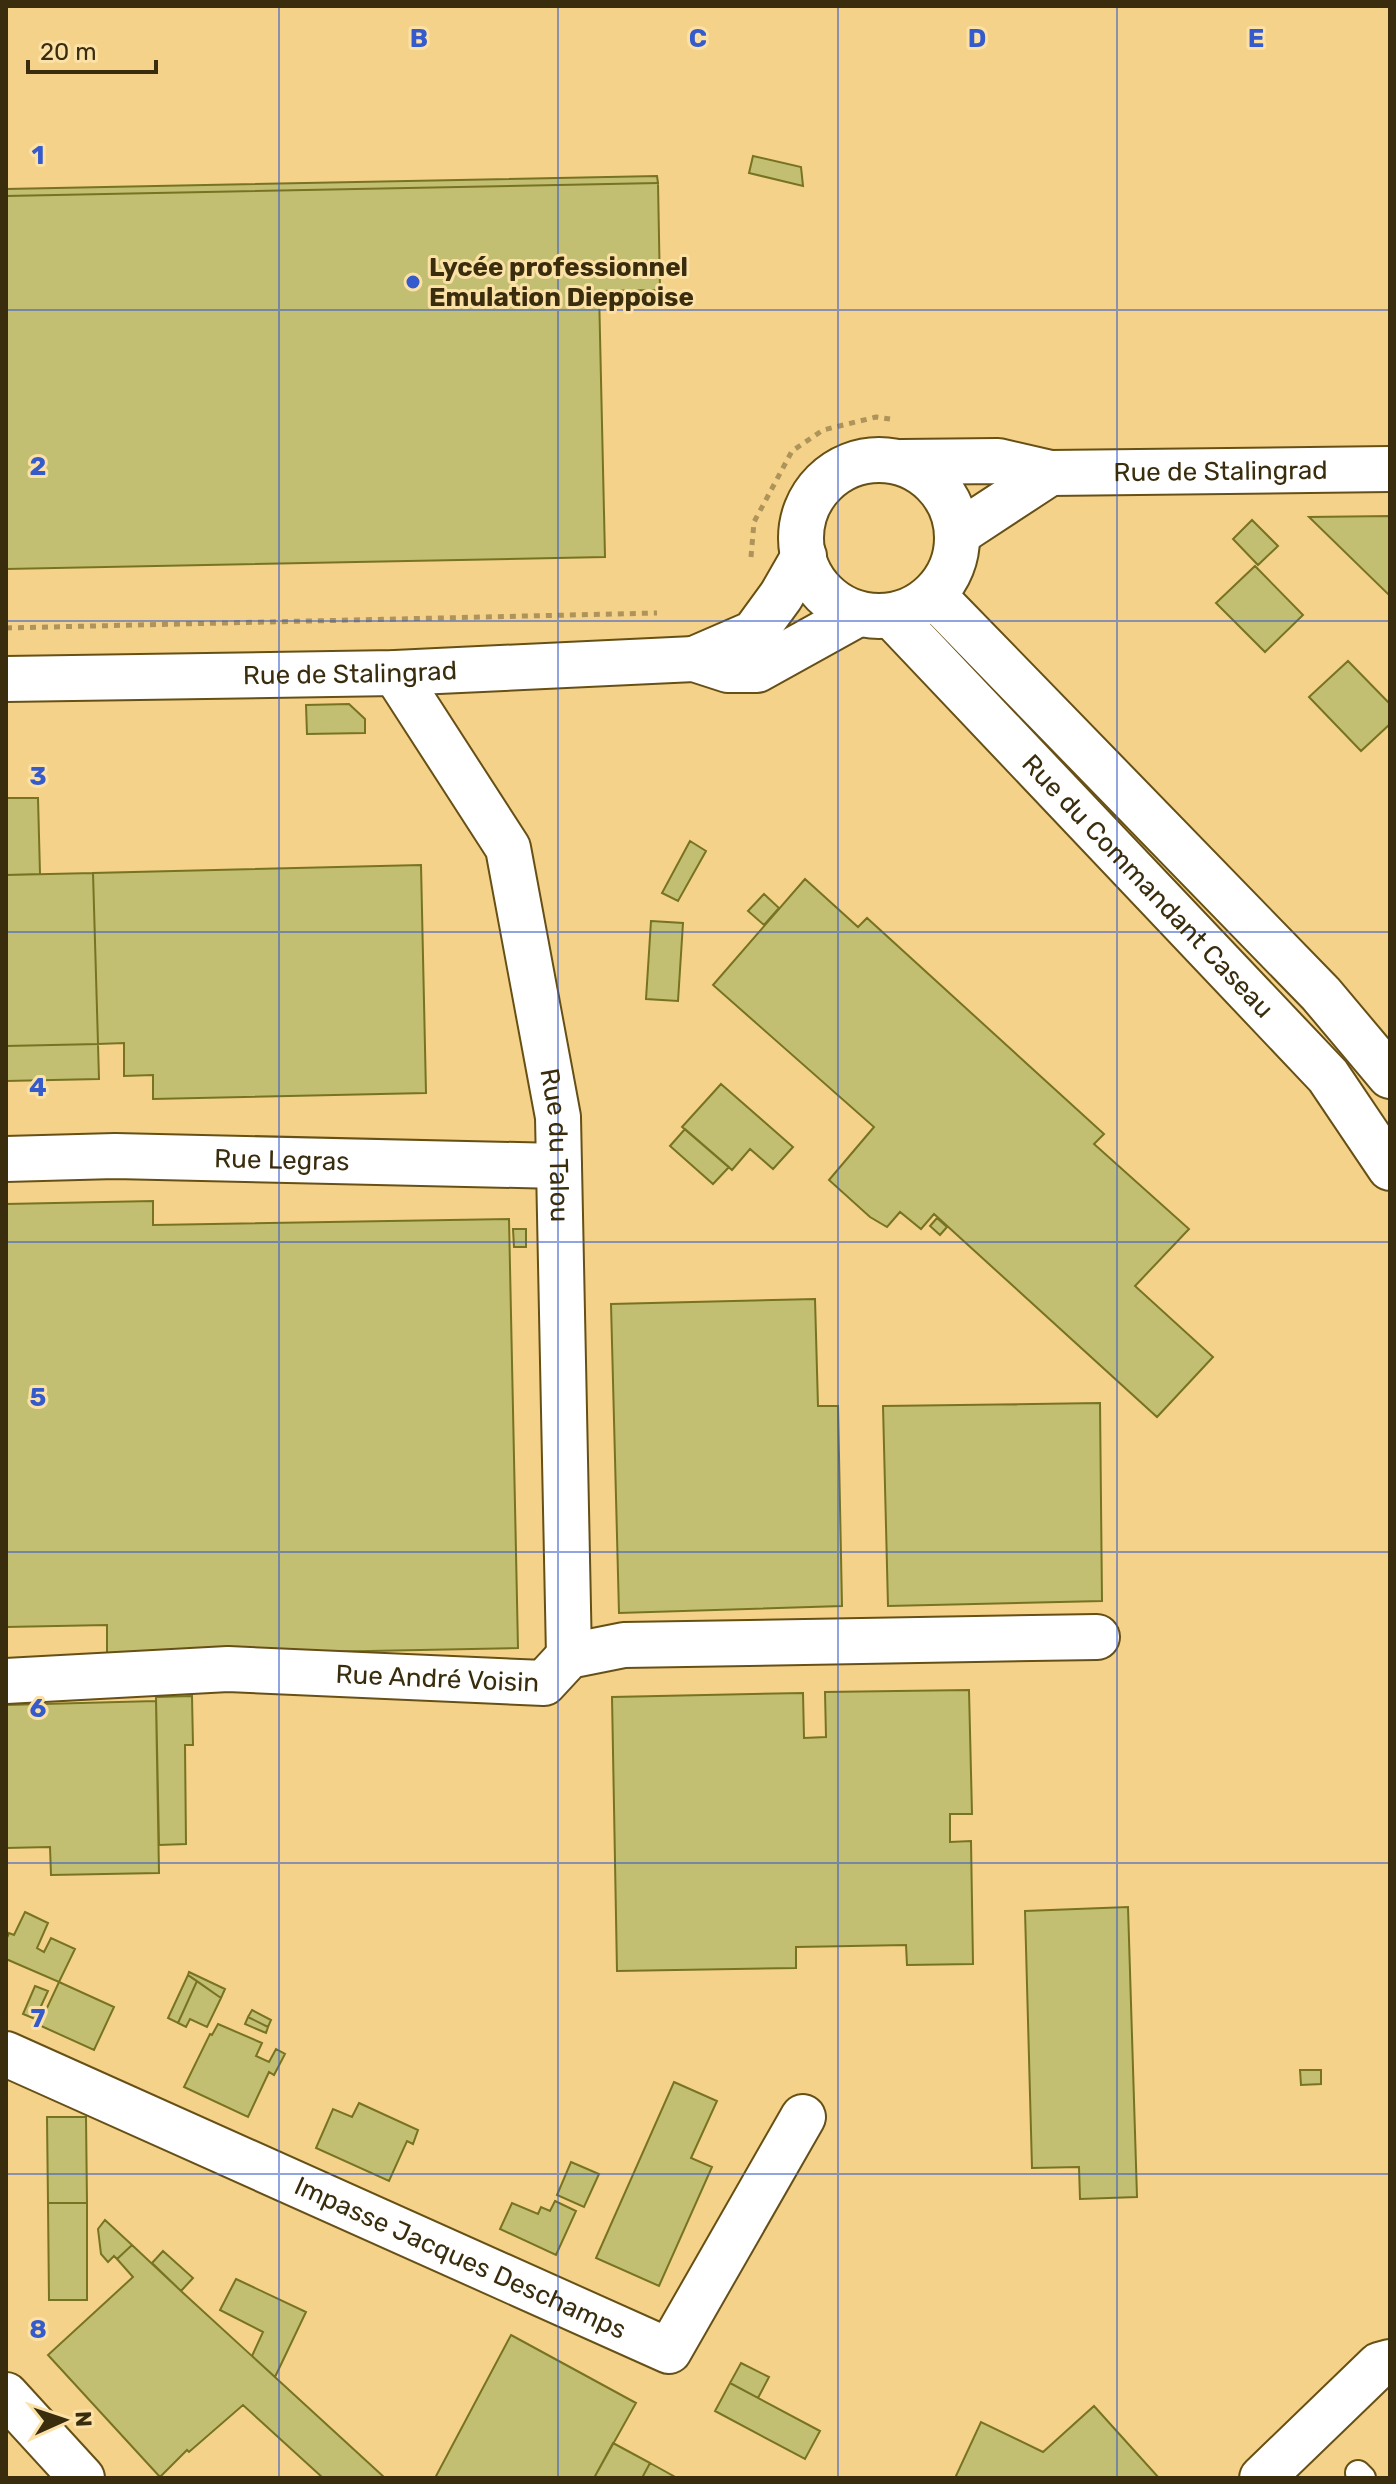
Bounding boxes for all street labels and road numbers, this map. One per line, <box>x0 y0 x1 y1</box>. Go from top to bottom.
street label: Rue de Stalingrad <box>1113 454 1328 488</box>
street label: Rue de Stalingrad <box>243 655 458 691</box>
street label: Rue du Commandant Caseau <box>1016 748 1280 1024</box>
street label: Rue du Talou <box>534 1066 576 1223</box>
street label: Rue Legras <box>214 1143 350 1177</box>
street label: Rue André Voisin <box>335 1658 540 1698</box>
street label: Impasse Jacques Deschamps <box>290 2170 631 2345</box>

